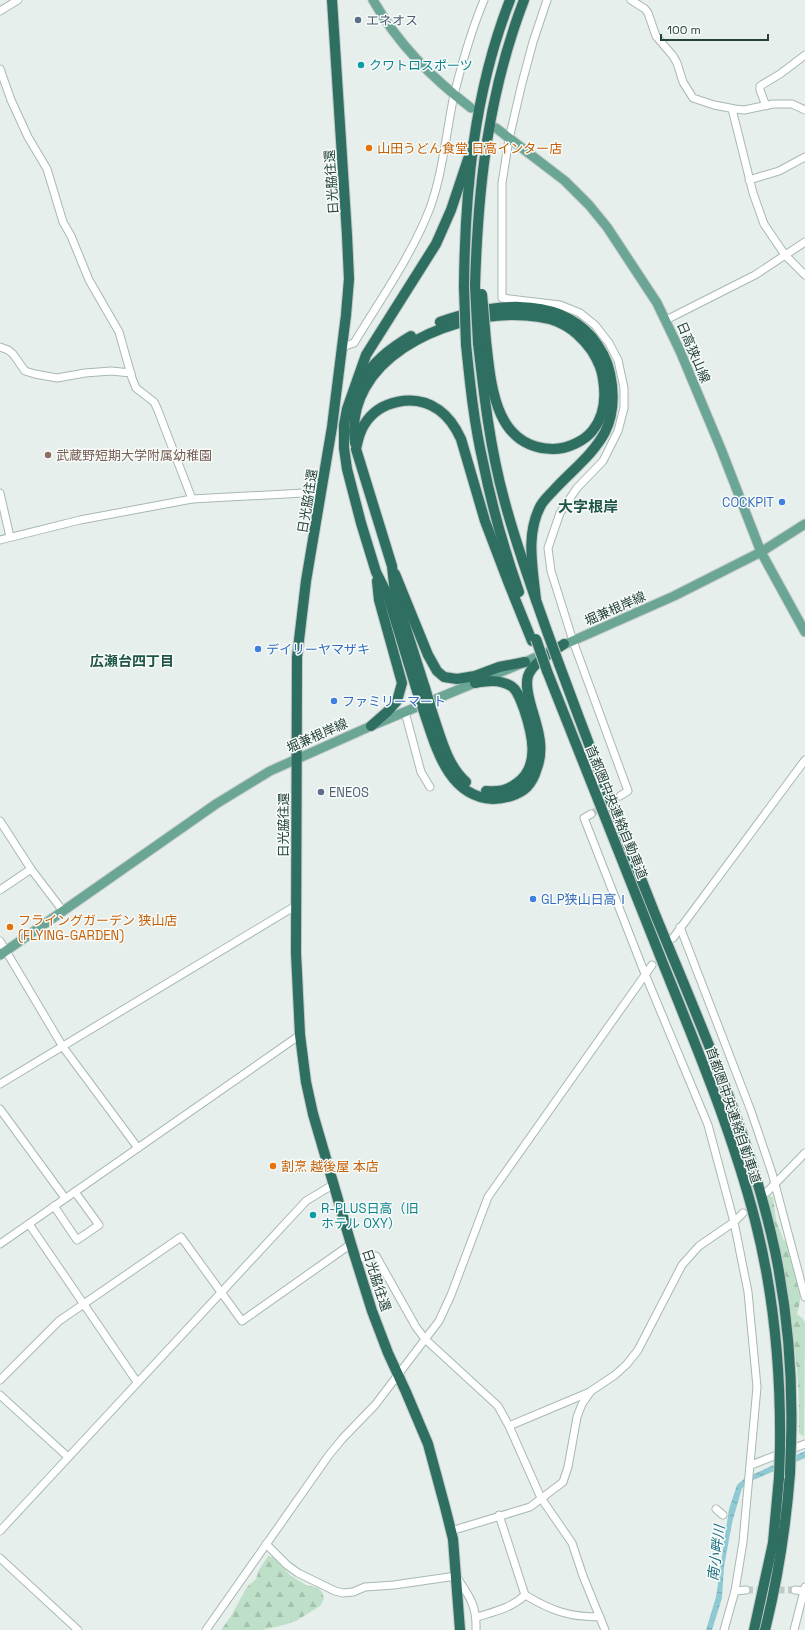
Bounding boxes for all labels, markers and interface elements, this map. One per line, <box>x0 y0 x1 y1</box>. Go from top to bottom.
place label: エネオス <box>366 12 418 29</box>
marker: エネオス <box>353 15 363 25</box>
scale bar <box>661 16 768 42</box>
text: 100 m <box>667 22 701 38</box>
place label: クワトロスポーツ <box>369 57 473 74</box>
marker: クワトロスポーツ <box>356 60 366 70</box>
place label: 山田うどん食堂 日高インター店 <box>377 140 562 157</box>
marker: 山田うどん食堂 日高インター店 <box>364 143 374 153</box>
street label: 日光脇往還 <box>321 149 342 215</box>
street label: 日高狭山線 <box>673 319 714 385</box>
place label: 武蔵野短期大学附属幼稚園 <box>56 447 212 464</box>
marker: 武蔵野短期大学附属幼稚園 <box>43 450 53 460</box>
street label: 日光脇往還 <box>294 468 321 535</box>
place label: COCKPIT <box>722 494 774 511</box>
district label: 大字根岸 <box>558 497 618 516</box>
marker: COCKPIT <box>777 497 787 507</box>
street label: 堀兼根岸線 <box>582 587 648 629</box>
place label: デイリーヤマザキ <box>266 641 370 658</box>
marker: デイリーヤマザキ <box>253 644 263 654</box>
district label: 広瀬台四丁目 <box>90 652 174 670</box>
place label: ファミリーマート <box>342 693 446 710</box>
marker: ファミリーマート <box>329 696 339 706</box>
street label: 堀兼根岸線 <box>284 714 350 756</box>
street label: 首都圏中央連絡自動車道 <box>582 743 651 882</box>
place label: ENEOS <box>329 784 369 801</box>
marker: ENEOS <box>316 787 326 797</box>
street label: 日光脇往還 <box>275 792 292 858</box>
place label: GLP狭山日高Ⅰ <box>541 891 630 908</box>
marker: GLP狭山日高Ⅰ <box>528 894 538 904</box>
place label: フライングガーデン 狭山店 (FLYING-GARDEN) <box>18 912 177 944</box>
marker: フライングガーデン 狭山店 (FLYING-GARDEN) <box>5 922 15 932</box>
street label: 首都圏中央連絡自動車道 <box>702 1045 765 1186</box>
place label: 割烹 越後屋 本店 <box>281 1158 379 1175</box>
marker: 割烹 越後屋 本店 <box>268 1161 278 1171</box>
place label: R-PLUS日高（旧 ホテル OXY） <box>321 1200 418 1232</box>
marker: R-PLUS日高（旧 ホテル OXY） <box>308 1210 318 1220</box>
street label: 日光脇往還 <box>358 1247 395 1314</box>
water label: 南小畔川 <box>704 1522 729 1582</box>

